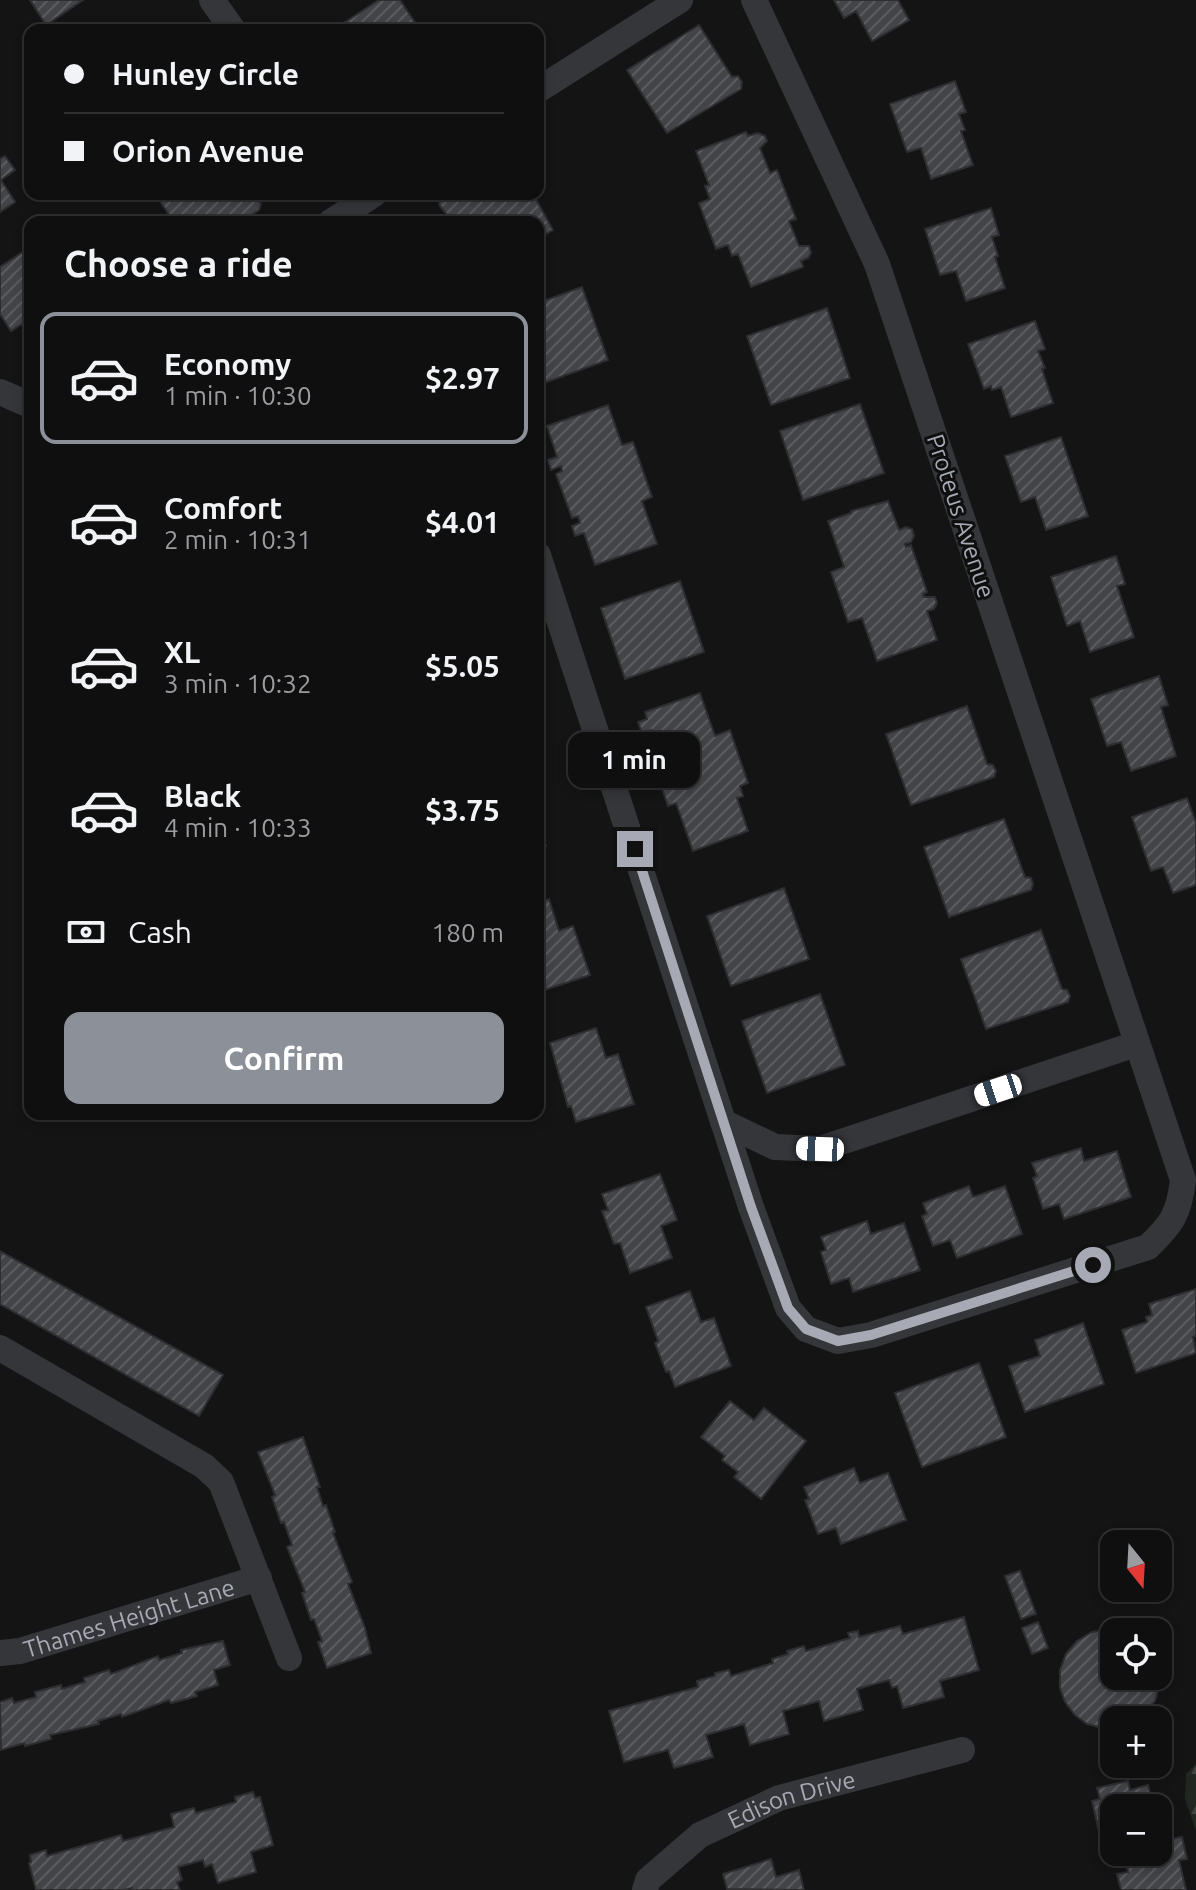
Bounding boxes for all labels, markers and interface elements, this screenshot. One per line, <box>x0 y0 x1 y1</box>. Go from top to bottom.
text: Hunley Circle <box>112 57 299 91</box>
text: Orion Avenue <box>112 134 305 168</box>
text: Choose a ride <box>64 243 293 284</box>
icon: car <box>68 342 140 414</box>
text: Economy <box>164 347 291 381</box>
text: $2.97 <box>425 361 500 395</box>
text: 1 min · 10:30 <box>164 381 312 410</box>
street label: Proteus Avenue <box>922 431 1000 601</box>
icon: car <box>68 486 140 558</box>
text: Comfort <box>164 491 282 525</box>
text: $4.01 <box>425 505 500 539</box>
text: 2 min · 10:31 <box>164 525 312 554</box>
icon: car <box>68 630 140 702</box>
text: XL <box>164 635 200 669</box>
text: $5.05 <box>425 649 500 683</box>
text: 3 min · 10:32 <box>164 669 312 698</box>
callout: 1 min <box>569 733 701 789</box>
text: 1 min <box>601 745 667 774</box>
icon: car <box>68 774 140 846</box>
text: Black <box>164 779 241 813</box>
text: $3.75 <box>425 793 500 827</box>
text: 4 min · 10:33 <box>164 813 312 842</box>
route end <box>617 831 653 867</box>
icon: cash <box>64 910 108 954</box>
text: Cash <box>128 915 192 949</box>
text: 180 m <box>432 918 504 947</box>
button: Confirm <box>64 1012 504 1104</box>
car <box>971 1071 1025 1109</box>
car <box>796 1136 844 1162</box>
route start <box>1075 1247 1111 1283</box>
north arrow <box>1100 1530 1172 1602</box>
map controls <box>1100 1530 1172 1866</box>
street label: Thames Height Lane <box>20 1573 238 1663</box>
button: locate <box>1100 1618 1172 1690</box>
button: + <box>1100 1706 1172 1778</box>
street label: Edison Drive <box>723 1765 858 1834</box>
button: − <box>1100 1794 1172 1866</box>

